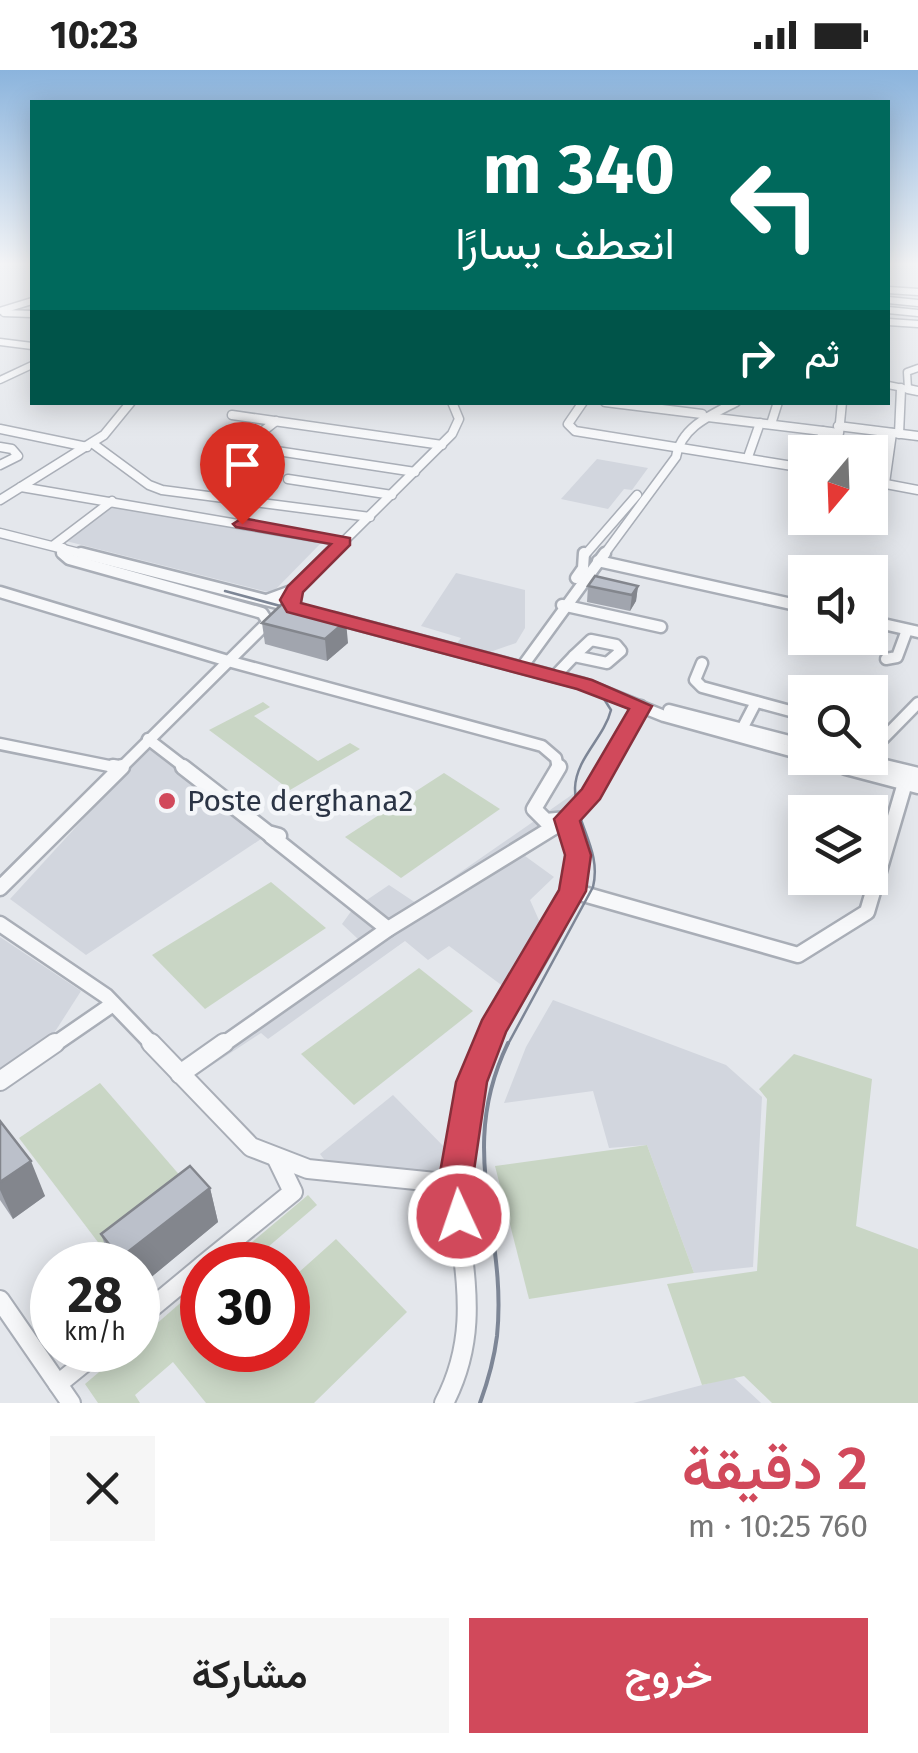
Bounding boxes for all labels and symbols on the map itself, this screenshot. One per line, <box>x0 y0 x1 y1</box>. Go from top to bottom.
pin <box>200 422 285 525</box>
north arrow <box>788 435 888 535</box>
place label: Poste derghana2 <box>187 783 413 819</box>
marker: Poste derghana2 <box>156 790 178 812</box>
position arrow <box>407 1164 511 1268</box>
speed limit sign: 30 <box>180 1242 310 1372</box>

